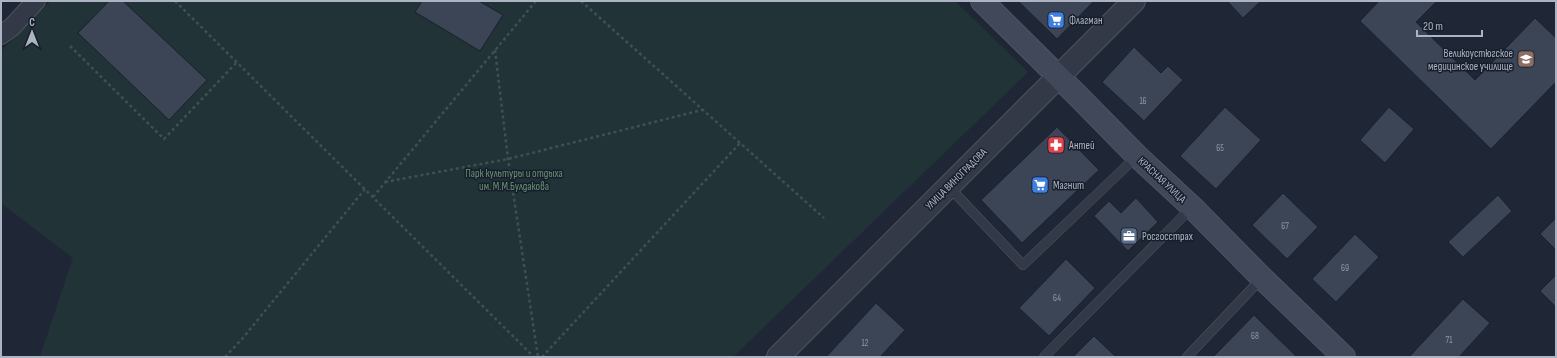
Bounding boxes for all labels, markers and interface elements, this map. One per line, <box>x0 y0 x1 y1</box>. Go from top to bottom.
supermarket icon: Флагман <box>1046 10 1066 30</box>
north arrow <box>12 12 52 52</box>
scale bar <box>1417 12 1482 38</box>
place label: Флагман <box>1069 14 1103 27</box>
text: С <box>29 16 35 29</box>
text: 20 m <box>1423 19 1443 34</box>
place label: Великоустюгское медицинское училище <box>1428 47 1513 73</box>
school or university icon: Великоустюгское медицинское училище <box>1516 49 1536 69</box>
house number: 16 <box>1139 96 1147 107</box>
pharmacy icon: Антей <box>1046 135 1066 155</box>
place label: Антей <box>1068 139 1095 152</box>
house number: 65 <box>1216 143 1224 154</box>
street label: УЛИЦА ВИНОГРАДОВА <box>923 145 990 212</box>
street label: КРАСНАЯ УЛИЦА <box>1135 154 1189 206</box>
park label: Парк культуры и отдыха им. М.М.Булдакова <box>465 167 563 193</box>
supermarket icon: Магнит <box>1030 175 1050 195</box>
place label: Магнит <box>1053 179 1084 192</box>
house number: 67 <box>1281 221 1289 232</box>
office icon: Росгосстрах <box>1119 226 1139 246</box>
place label: Росгосстрах <box>1142 230 1193 243</box>
house number: 69 <box>1341 263 1349 274</box>
house number: 64 <box>1053 293 1061 304</box>
house number: 68 <box>1251 331 1259 342</box>
house number: 71 <box>1446 335 1453 346</box>
house number: 12 <box>862 338 869 349</box>

